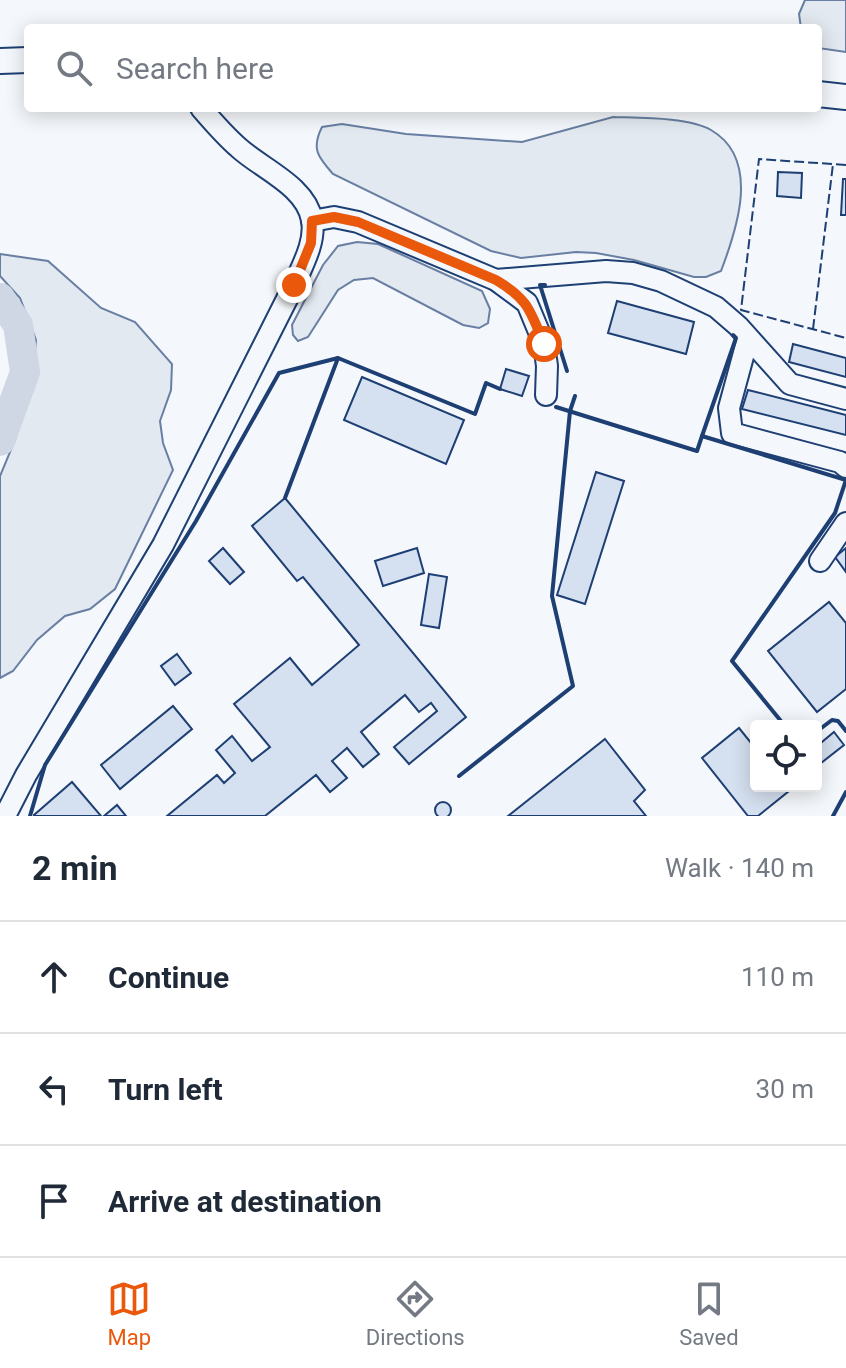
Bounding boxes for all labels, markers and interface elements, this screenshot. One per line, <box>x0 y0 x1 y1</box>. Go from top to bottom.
search box <box>24 24 822 112</box>
icon: search <box>52 46 96 90</box>
text: Search here <box>116 51 274 86</box>
route end <box>276 267 312 303</box>
route start <box>526 326 562 362</box>
map controls <box>750 720 822 792</box>
button: locate <box>750 720 822 792</box>
text: 2 min <box>32 848 117 888</box>
text: Walk · 140 m <box>665 853 814 883</box>
icon: ahead <box>32 955 76 999</box>
text: Continue <box>108 960 229 995</box>
text: 110 m <box>741 962 814 992</box>
icon: left <box>32 1067 76 1111</box>
text: Turn left <box>108 1072 223 1107</box>
text: 30 m <box>756 1074 814 1104</box>
icon: arrive <box>32 1179 76 1223</box>
text: Arrive at destination <box>108 1184 382 1219</box>
tab: Map <box>107 1277 151 1350</box>
tab: Directions <box>366 1277 465 1350</box>
tab: Saved <box>679 1277 739 1350</box>

